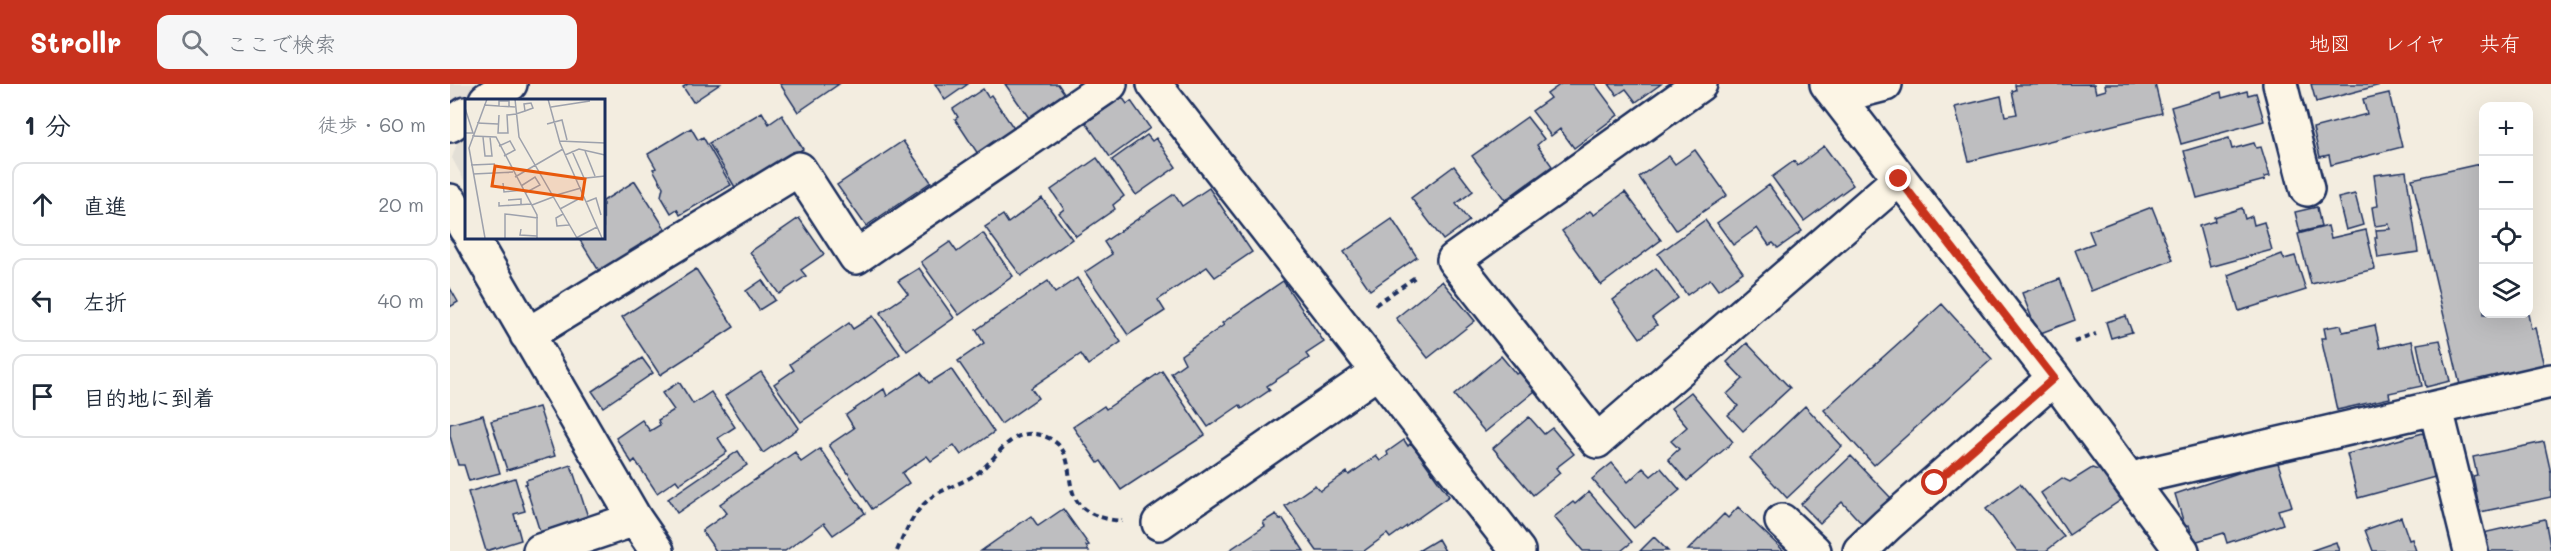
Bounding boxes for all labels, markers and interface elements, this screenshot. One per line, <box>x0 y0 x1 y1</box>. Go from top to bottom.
search box <box>157 15 577 69</box>
text: Strollr <box>30 24 121 60</box>
icon: search <box>178 26 211 59</box>
text: ここで検索 <box>226 29 336 58</box>
text: 地図 <box>2309 29 2351 56</box>
text: レイヤ <box>2384 29 2446 56</box>
text: 共有 <box>2479 29 2521 56</box>
inset map <box>465 99 604 238</box>
map controls <box>2479 102 2533 318</box>
button: + <box>2479 102 2533 156</box>
text: 1 分 <box>24 108 71 142</box>
text: 徒歩 · 60 m <box>318 111 426 137</box>
button: − <box>2479 156 2533 210</box>
route end <box>1885 165 1911 191</box>
icon: ahead <box>26 188 59 221</box>
text: 直進 <box>83 191 127 220</box>
text: 20 m <box>378 191 424 217</box>
button: locate <box>2479 210 2533 264</box>
button: layers <box>2479 264 2533 318</box>
icon: left <box>26 284 59 317</box>
text: 左折 <box>83 287 127 316</box>
text: 40 m <box>378 287 424 313</box>
icon: arrive <box>26 380 59 413</box>
text: 目的地に到着 <box>83 383 215 412</box>
route start <box>1921 469 1947 495</box>

